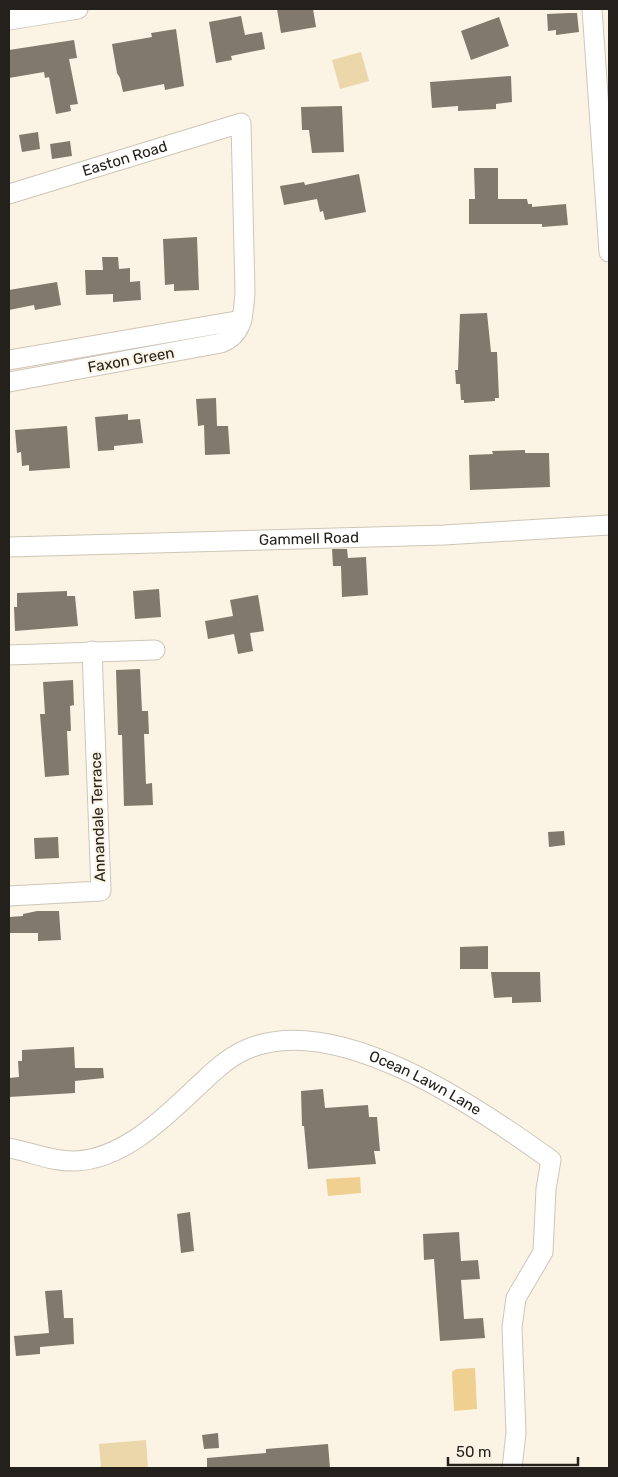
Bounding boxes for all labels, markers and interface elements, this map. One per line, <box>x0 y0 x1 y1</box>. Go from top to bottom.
street label: Easton Road <box>80 137 169 180</box>
street label: Faxon Green <box>86 344 176 376</box>
street label: Gammell Road <box>259 528 359 549</box>
street label: Annandale Terrace <box>87 752 109 882</box>
street label: Ocean Lawn Lane <box>367 1047 485 1119</box>
scale bar <box>448 1434 578 1466</box>
text: 50 m <box>456 1443 491 1461</box>

